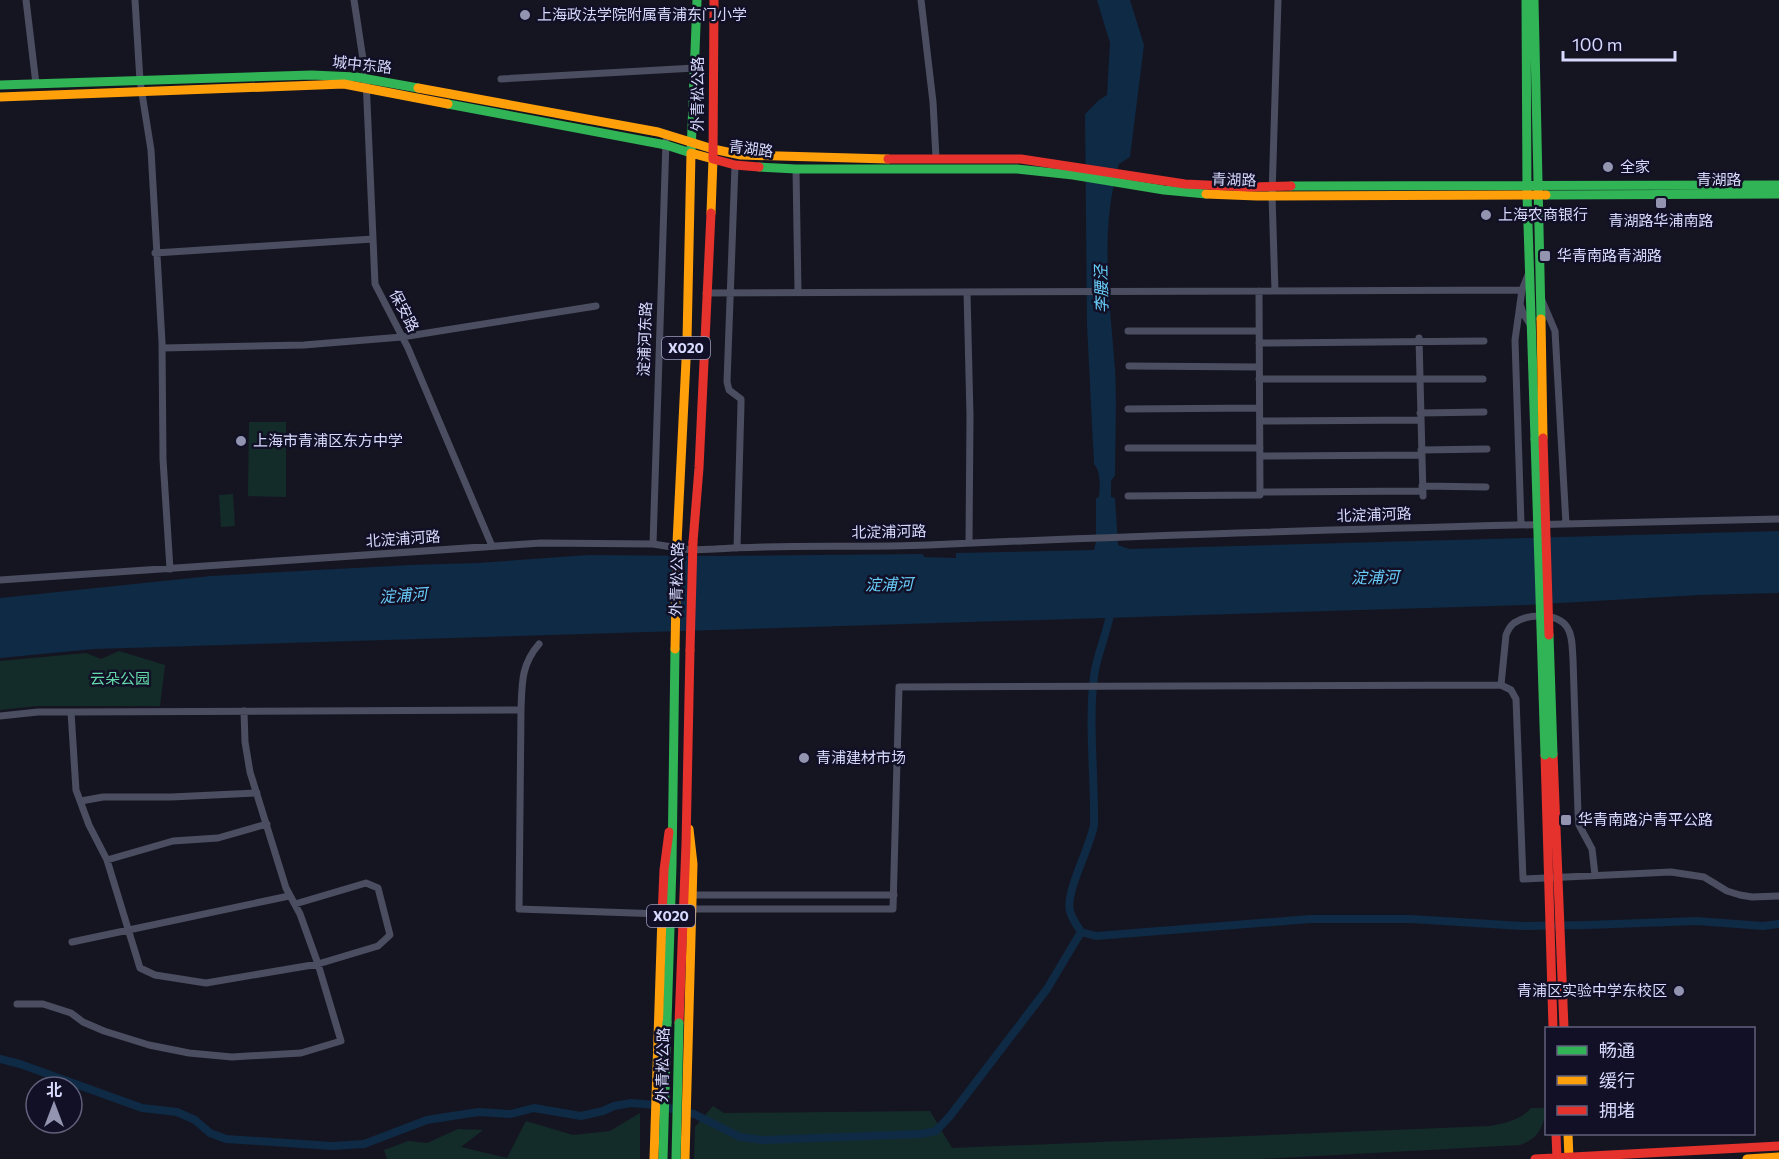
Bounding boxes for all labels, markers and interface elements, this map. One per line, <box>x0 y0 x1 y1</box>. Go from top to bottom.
place label: 上海政法学院附属青浦东门小学 <box>537 5 747 23</box>
marker: 上海政法学院附属青浦东门小学 <box>518 8 532 22</box>
scale bar <box>1563 24 1676 62</box>
text: 100 m <box>1572 33 1622 55</box>
street label: 城中东路 <box>331 52 393 76</box>
street label: 外青松公路 <box>688 56 706 132</box>
street label: 青湖路 <box>728 136 775 160</box>
place label: 全家 <box>1620 157 1650 175</box>
marker: 全家 <box>1601 160 1615 174</box>
street label: 青湖路 <box>1211 169 1257 189</box>
street label: 青湖路 <box>1696 170 1742 188</box>
marker: 青湖路华浦南路 <box>1654 196 1668 210</box>
place label: 上海农商银行 <box>1498 205 1588 223</box>
marker: 上海农商银行 <box>1479 208 1493 222</box>
place label: 青湖路华浦南路 <box>1608 211 1714 229</box>
place label: 华青南路青湖路 <box>1557 246 1662 264</box>
marker: 华青南路青湖路 <box>1538 249 1552 263</box>
water label: 李腰泾 <box>1091 263 1110 313</box>
street label: 保安路 <box>387 286 423 335</box>
street label: 淀浦河东路 <box>634 301 654 377</box>
road number: X020 <box>662 337 710 359</box>
place label: 上海市青浦区东方中学 <box>253 431 403 449</box>
marker: 上海市青浦区东方中学 <box>234 434 248 448</box>
street label: 北淀浦河路 <box>1336 504 1412 524</box>
street label: 北淀浦河路 <box>851 521 927 541</box>
street label: 北淀浦河路 <box>365 526 441 550</box>
street label: 外青松公路 <box>666 541 686 617</box>
water label: 淀浦河 <box>1351 567 1402 586</box>
water label: 淀浦河 <box>865 574 916 593</box>
water label: 淀浦河 <box>378 583 431 606</box>
park label: 云朵公园 <box>90 669 150 687</box>
place label: 青浦建材市场 <box>816 748 906 766</box>
marker: 青浦建材市场 <box>797 751 811 765</box>
place label: 华青南路沪青平公路 <box>1578 810 1713 828</box>
marker: 华青南路沪青平公路 <box>1559 813 1573 827</box>
road number: X020 <box>647 905 695 927</box>
place label: 青浦区实验中学东校区 <box>1517 981 1667 999</box>
marker: 青浦区实验中学东校区 <box>1672 984 1686 998</box>
street label: 外青松公路 <box>652 1027 672 1103</box>
legend <box>1545 1027 1755 1135</box>
text: 畅通 <box>1599 1039 1635 1061</box>
text: 缓行 <box>1599 1069 1635 1091</box>
north arrow <box>24 1075 84 1135</box>
text: 北 <box>46 1080 62 1099</box>
text: 拥堵 <box>1599 1099 1635 1121</box>

